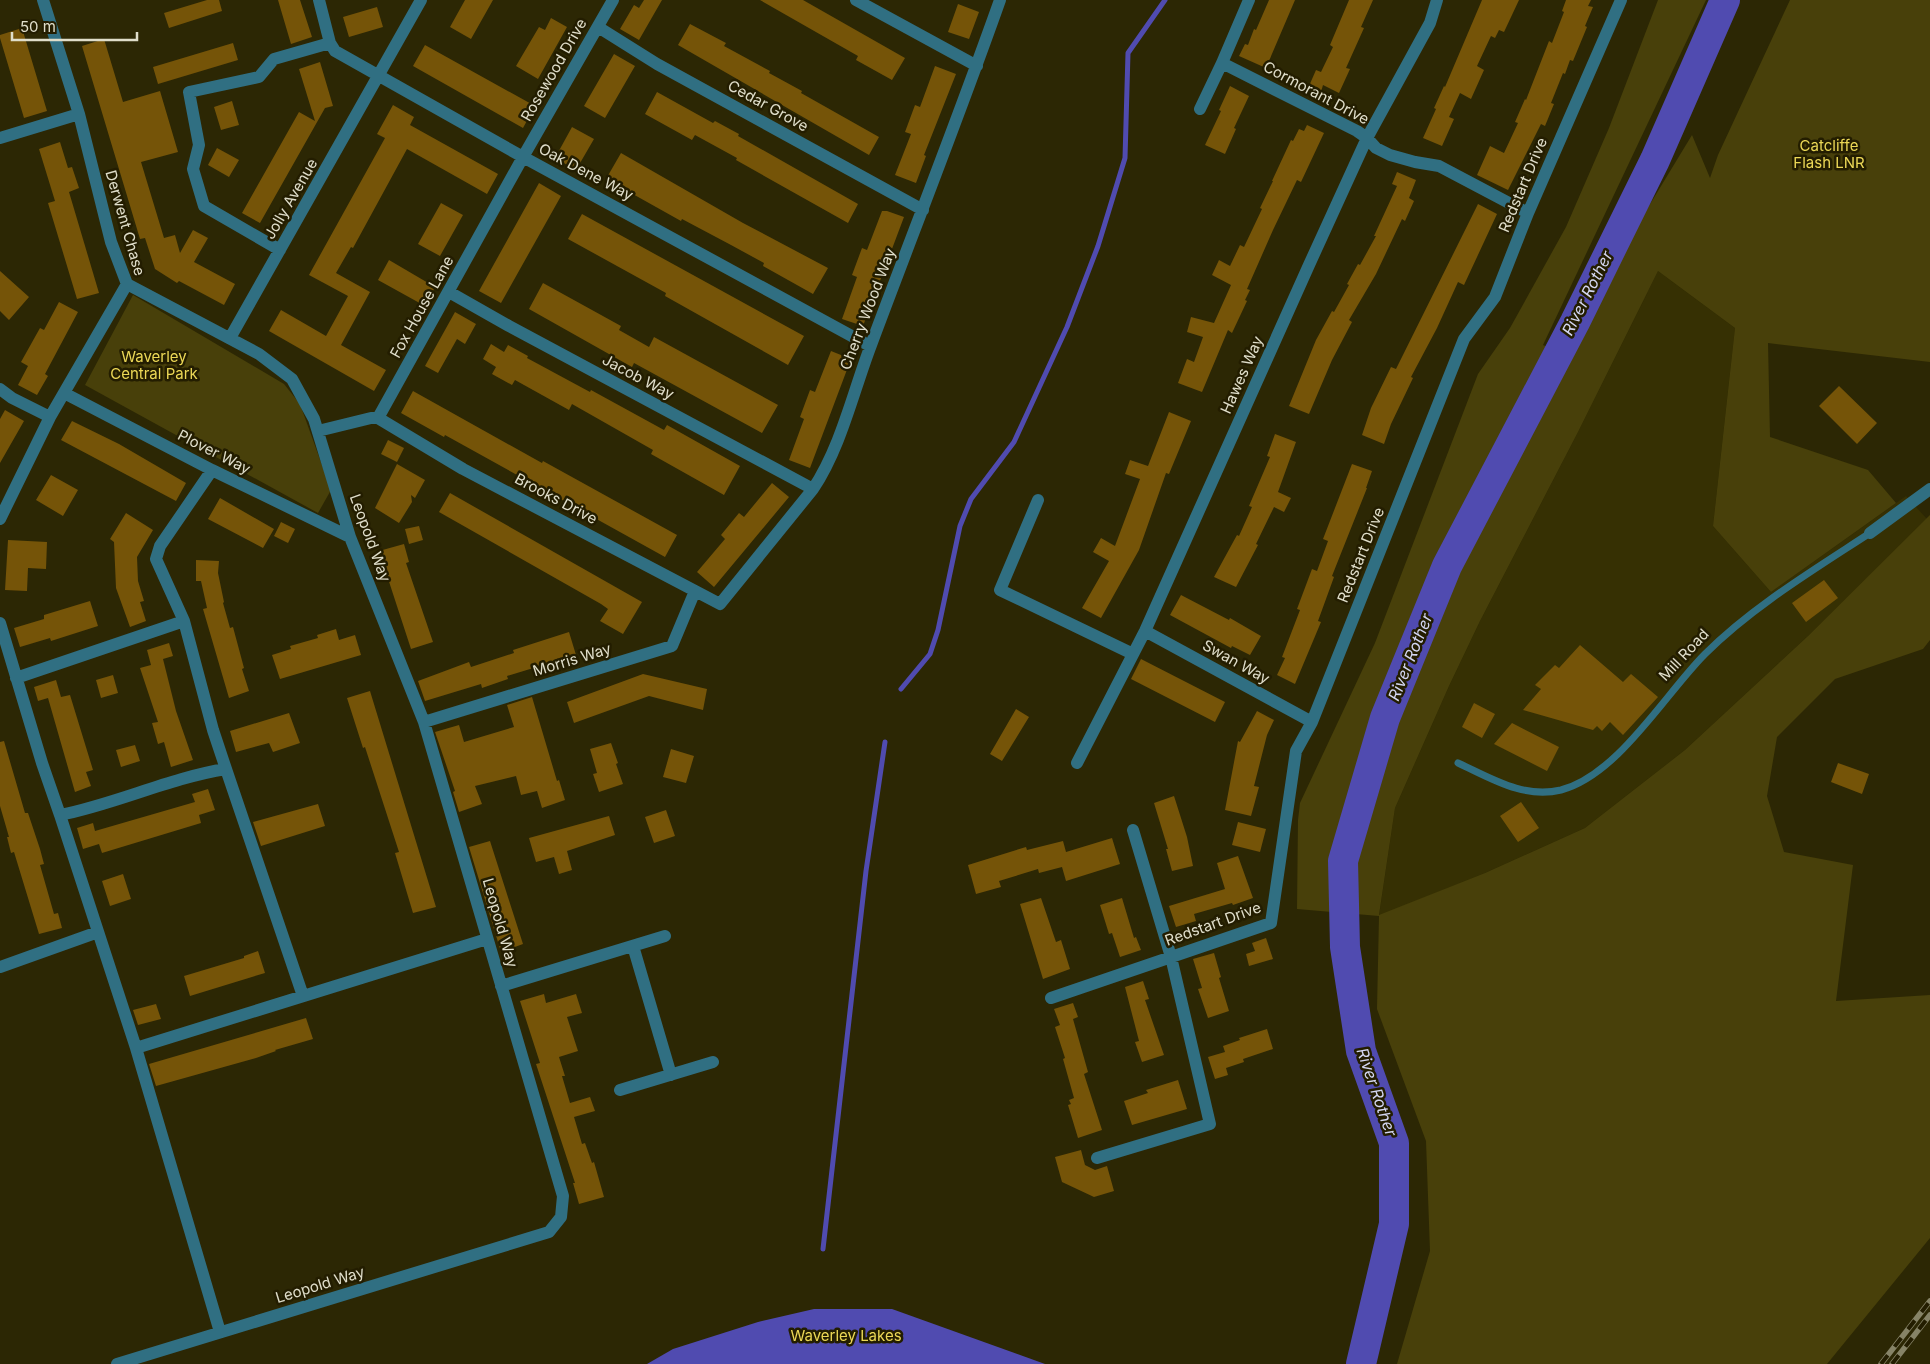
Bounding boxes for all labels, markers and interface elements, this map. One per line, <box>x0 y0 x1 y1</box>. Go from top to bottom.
scale bar <box>12 10 138 42</box>
street label: Rosewood Drive <box>516 15 591 124</box>
text: 50 m <box>20 17 56 36</box>
street label: Cormorant Drive <box>1260 57 1372 128</box>
street label: Cedar Grove <box>725 76 812 136</box>
street label: Redstart Drive <box>1494 135 1551 235</box>
park label: Catcliffe Flash LNR <box>1793 136 1865 172</box>
street label: Oak Dene Way <box>536 139 637 205</box>
street label: Jolly Avenue <box>260 155 321 243</box>
street label: Derwent Chase <box>101 168 150 278</box>
street label: Cherry Wood Way <box>836 245 900 372</box>
water label: River Rother <box>1557 247 1617 339</box>
street label: Fox House Lane <box>386 252 457 361</box>
street label: Hawes Way <box>1216 332 1267 417</box>
park label: Waverley Central Park <box>110 347 199 383</box>
street label: Jacob Way <box>599 350 678 404</box>
street label: Plover Way <box>175 425 254 478</box>
street label: Brooks Drive <box>512 469 601 528</box>
street label: Leopold Way <box>346 491 395 585</box>
street label: Redstart Drive <box>1333 504 1388 605</box>
water label: River Rother <box>1383 610 1437 703</box>
street label: Mill Road <box>1655 624 1713 685</box>
street label: Swan Way <box>1199 635 1274 688</box>
street label: Morris Way <box>530 638 614 680</box>
street label: Leopold Way <box>479 876 522 970</box>
street label: Redstart Drive <box>1162 897 1263 950</box>
water label: River Rother <box>1353 1045 1402 1140</box>
street label: Leopold Way <box>273 1262 367 1307</box>
park label: Waverley Lakes <box>790 1326 902 1345</box>

